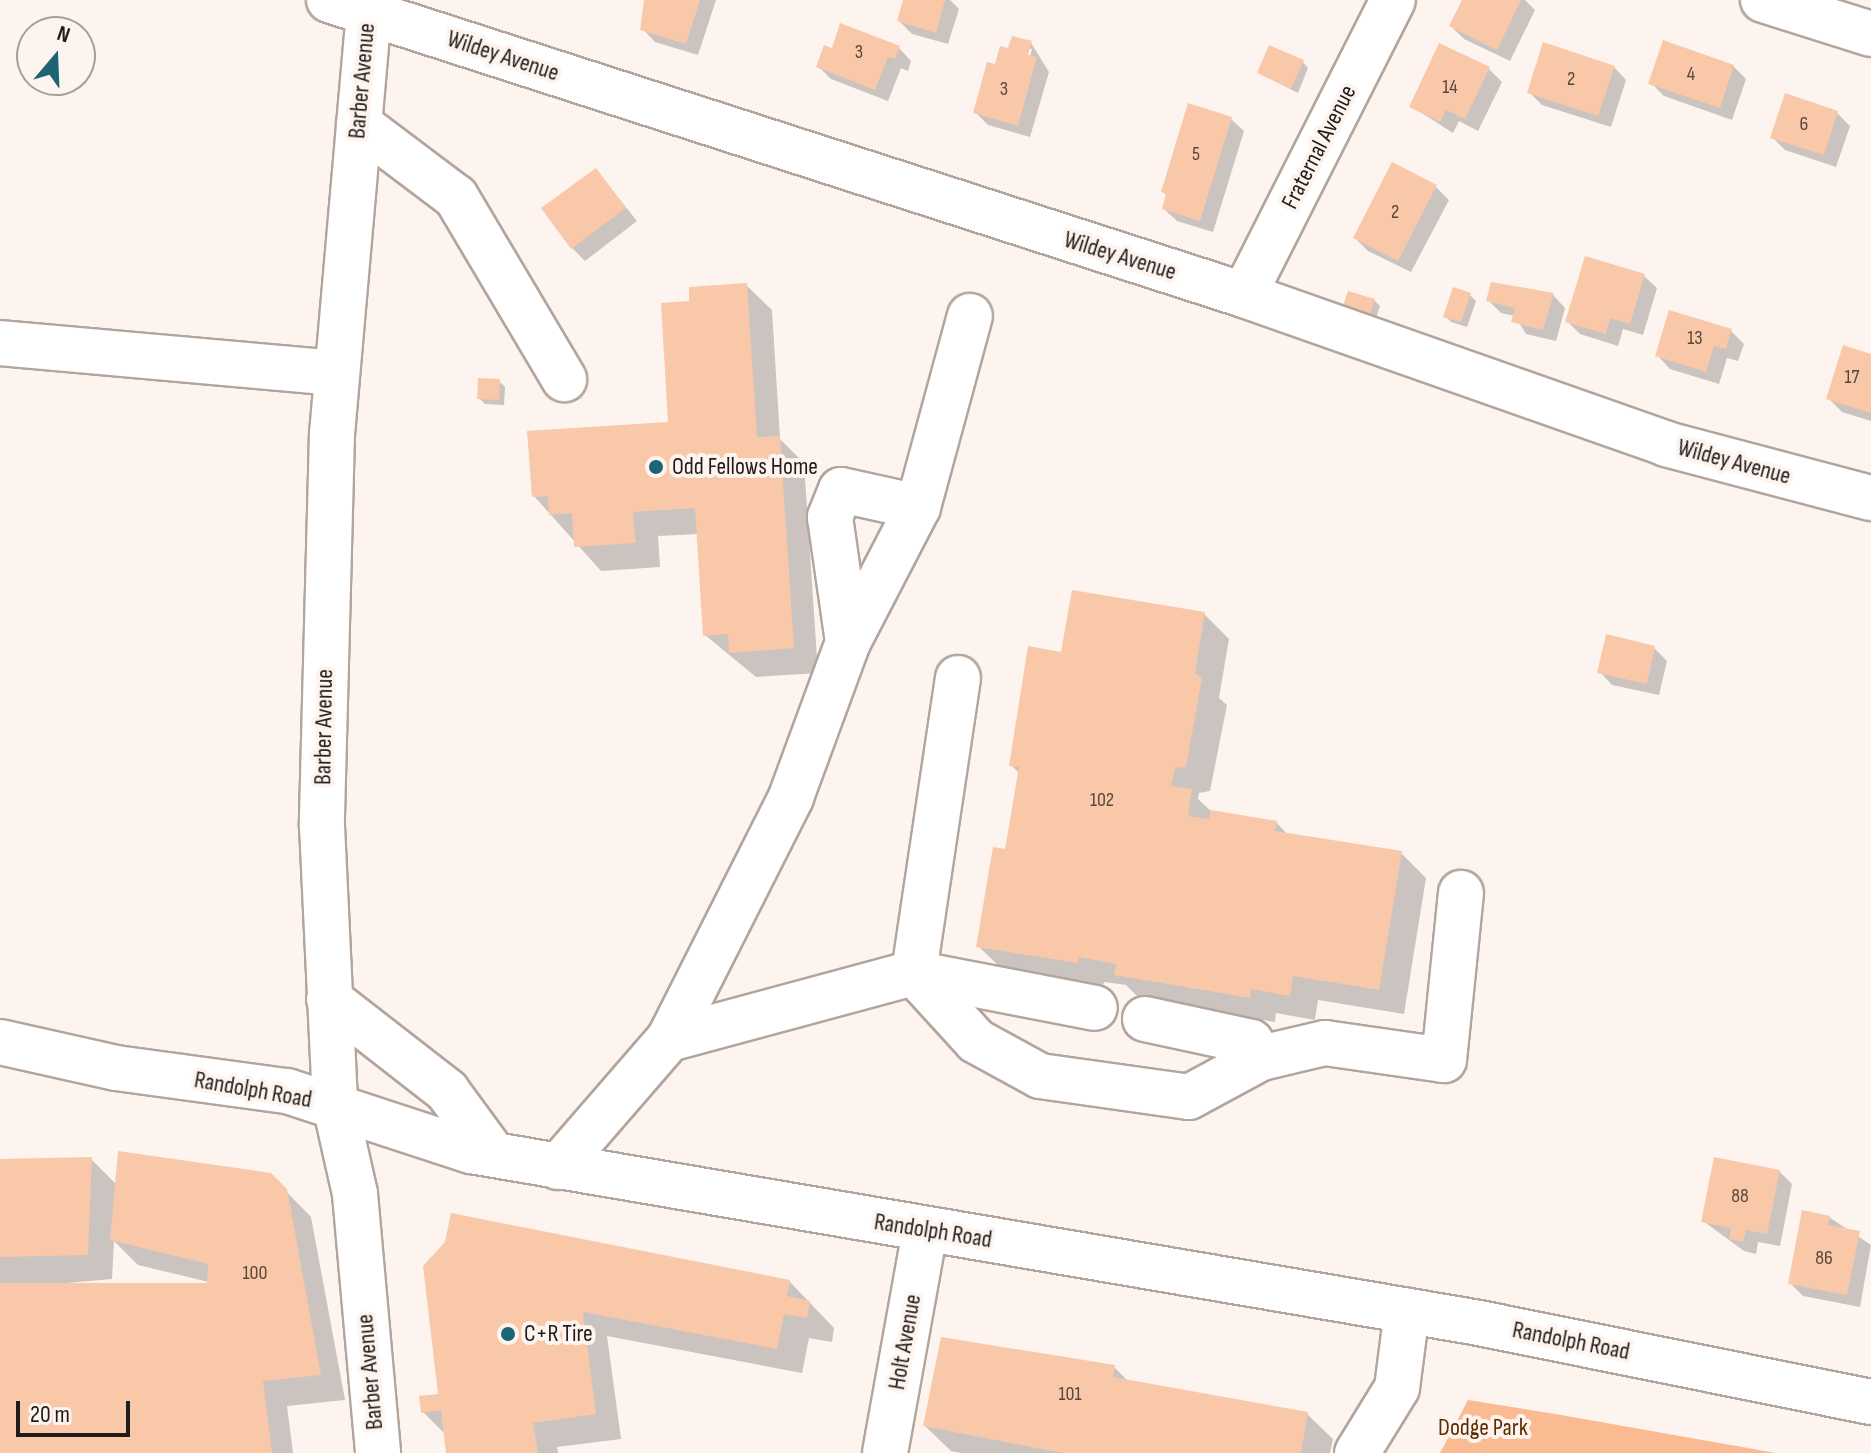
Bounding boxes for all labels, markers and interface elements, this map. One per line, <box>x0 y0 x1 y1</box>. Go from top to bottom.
north arrow <box>16 16 96 96</box>
text: N <box>53 20 73 49</box>
street label: Barber Avenue <box>343 22 381 140</box>
street label: Wildey Avenue <box>443 24 563 88</box>
house number: 3 <box>855 40 863 64</box>
house number: 4 <box>1687 62 1695 86</box>
house number: 2 <box>1567 67 1575 91</box>
house number: 14 <box>1442 75 1458 99</box>
house number: 3 <box>1000 77 1008 101</box>
street label: Fraternal Avenue <box>1276 80 1362 214</box>
house number: 6 <box>1800 112 1808 136</box>
house number: 5 <box>1192 142 1200 166</box>
house number: 2 <box>1391 200 1399 224</box>
street label: Wildey Avenue <box>1060 225 1180 287</box>
house number: 13 <box>1687 326 1703 350</box>
house number: 17 <box>1845 365 1859 389</box>
street label: Wildey Avenue <box>1674 433 1794 491</box>
place label: Odd Fellows Home <box>672 453 818 481</box>
marker: Odd Fellows Home <box>647 458 665 476</box>
street label: Barber Avenue <box>309 669 339 785</box>
house number: 102 <box>1090 788 1114 812</box>
street label: Randolph Road <box>192 1066 314 1114</box>
house number: 88 <box>1731 1184 1749 1208</box>
street label: Randolph Road <box>872 1207 994 1255</box>
house number: 86 <box>1815 1246 1833 1270</box>
house number: 100 <box>243 1261 267 1285</box>
street label: Holt Avenue <box>882 1292 928 1392</box>
street label: Barber Avenue <box>351 1313 389 1431</box>
street label: Randolph Road <box>1510 1316 1632 1366</box>
place label: C+R Tire <box>524 1320 593 1348</box>
marker: C+R Tire <box>499 1325 517 1343</box>
house number: 101 <box>1059 1382 1081 1406</box>
scale bar <box>20 1385 134 1435</box>
text: 20 m <box>30 1400 70 1429</box>
park label: Dodge Park <box>1438 1414 1528 1442</box>

